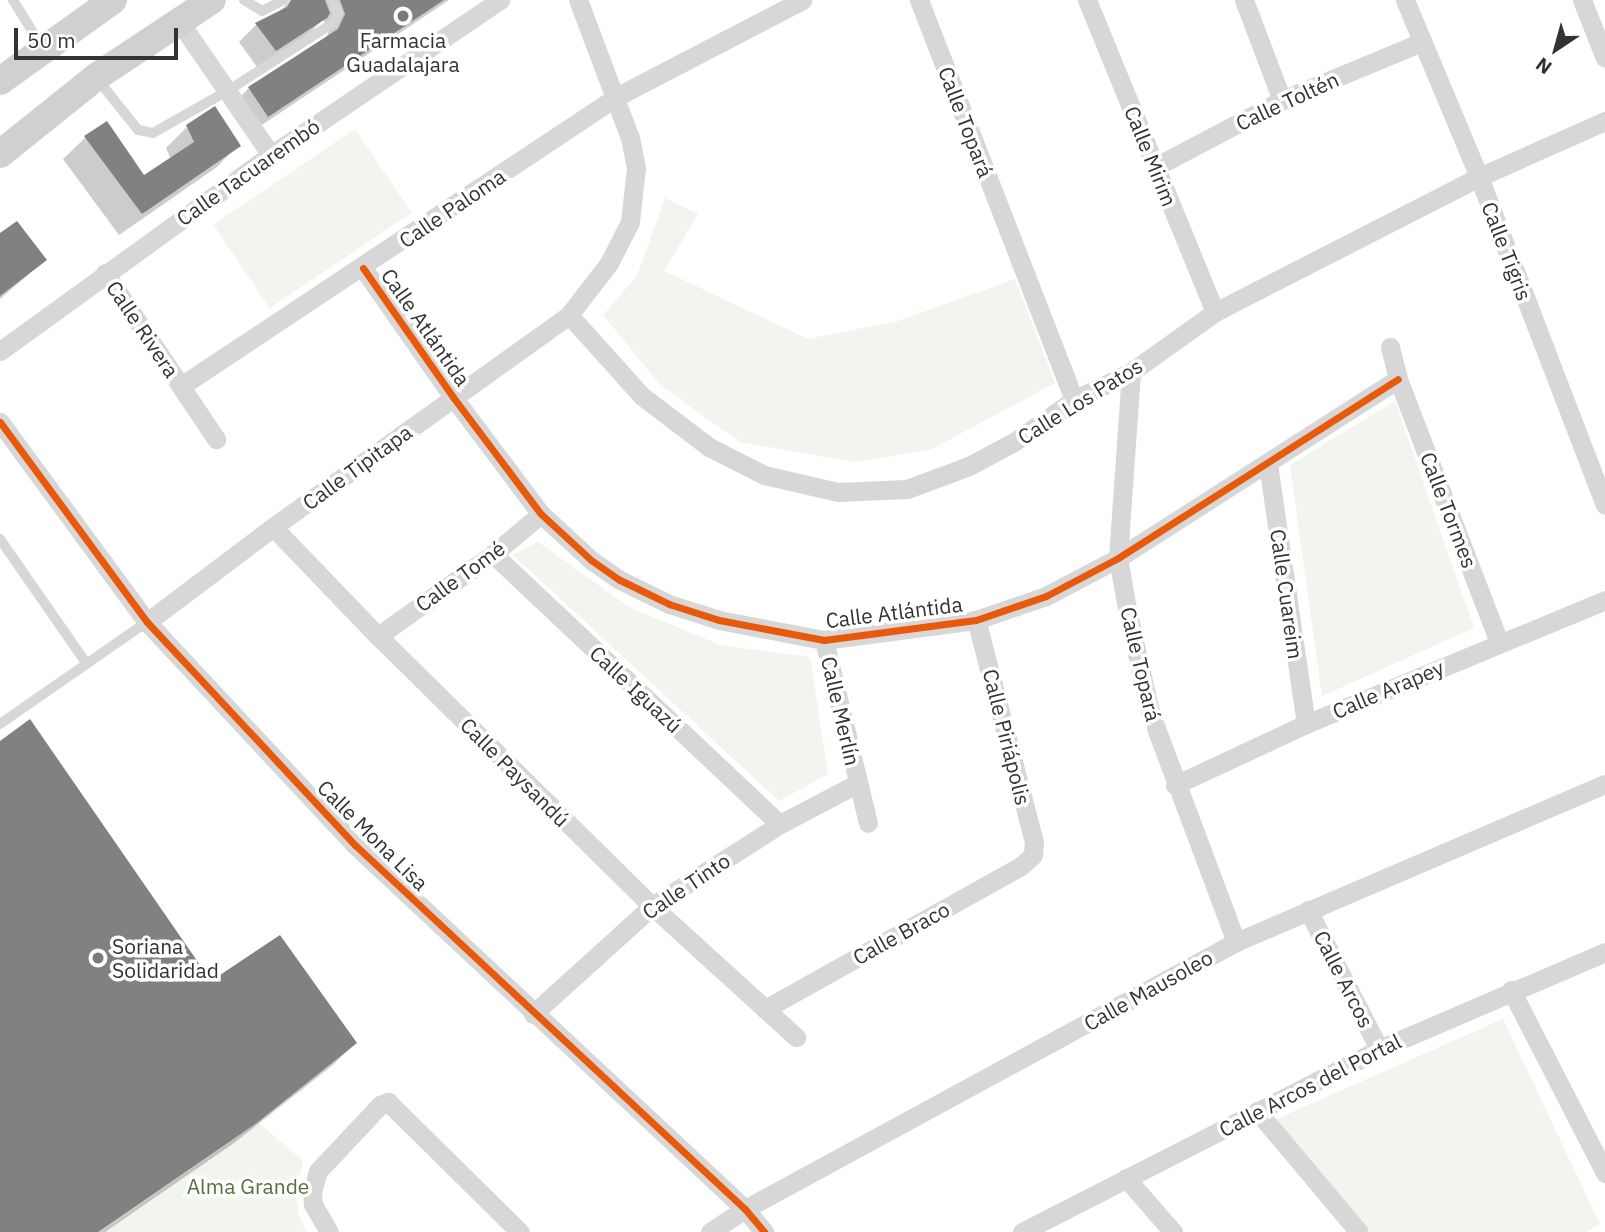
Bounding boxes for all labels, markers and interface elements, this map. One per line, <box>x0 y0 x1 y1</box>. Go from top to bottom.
marker: Farmacia Guadalajara <box>395 8 411 24</box>
scale bar <box>18 14 182 58</box>
north arrow <box>1521 14 1591 84</box>
text: 50 m <box>27 26 76 54</box>
place label: Farmacia Guadalajara <box>346 27 460 77</box>
text: N <box>1531 52 1556 80</box>
street label: Calle Topará <box>933 63 999 181</box>
street label: Calle Toltén <box>1231 66 1343 136</box>
street label: Calle Mirim <box>1120 102 1182 210</box>
street label: Calle Tacuarembó <box>172 113 324 231</box>
street label: Calle Paloma <box>394 163 510 253</box>
street label: Calle Tigris <box>1477 198 1537 304</box>
street label: Calle Atlántida <box>376 263 476 391</box>
street label: Calle Rivera <box>101 276 185 382</box>
street label: Calle Los Patos <box>1013 353 1147 449</box>
street label: Calle Tipitapa <box>298 419 416 515</box>
street label: Calle Tormes <box>1415 448 1483 572</box>
street label: Calle Cuareim <box>1265 527 1309 661</box>
street label: Calle Tomé <box>410 535 510 617</box>
street label: Calle Atlántida <box>824 591 964 633</box>
street label: Calle Topará <box>1116 604 1166 724</box>
street label: Calle Iguazú <box>585 640 687 738</box>
street label: Calle Merlín <box>816 654 866 768</box>
street label: Calle Arapey <box>1329 654 1447 724</box>
street label: Calle Piriápolis <box>978 666 1036 808</box>
street label: Calle Paysandú <box>455 712 575 832</box>
street label: Calle Mona Lisa <box>312 774 434 896</box>
street label: Calle Tinto <box>637 848 735 924</box>
street label: Calle Braco <box>848 896 954 970</box>
street label: Calle Arcos <box>1309 926 1379 1032</box>
place label: Soriana Solidaridad <box>112 933 219 983</box>
street label: Calle Mausoleo <box>1079 944 1217 1036</box>
marker: Soriana Solidaridad <box>90 950 106 966</box>
street label: Calle Arcos del Portal <box>1215 1028 1405 1142</box>
park label: Alma Grande <box>187 1173 309 1199</box>

